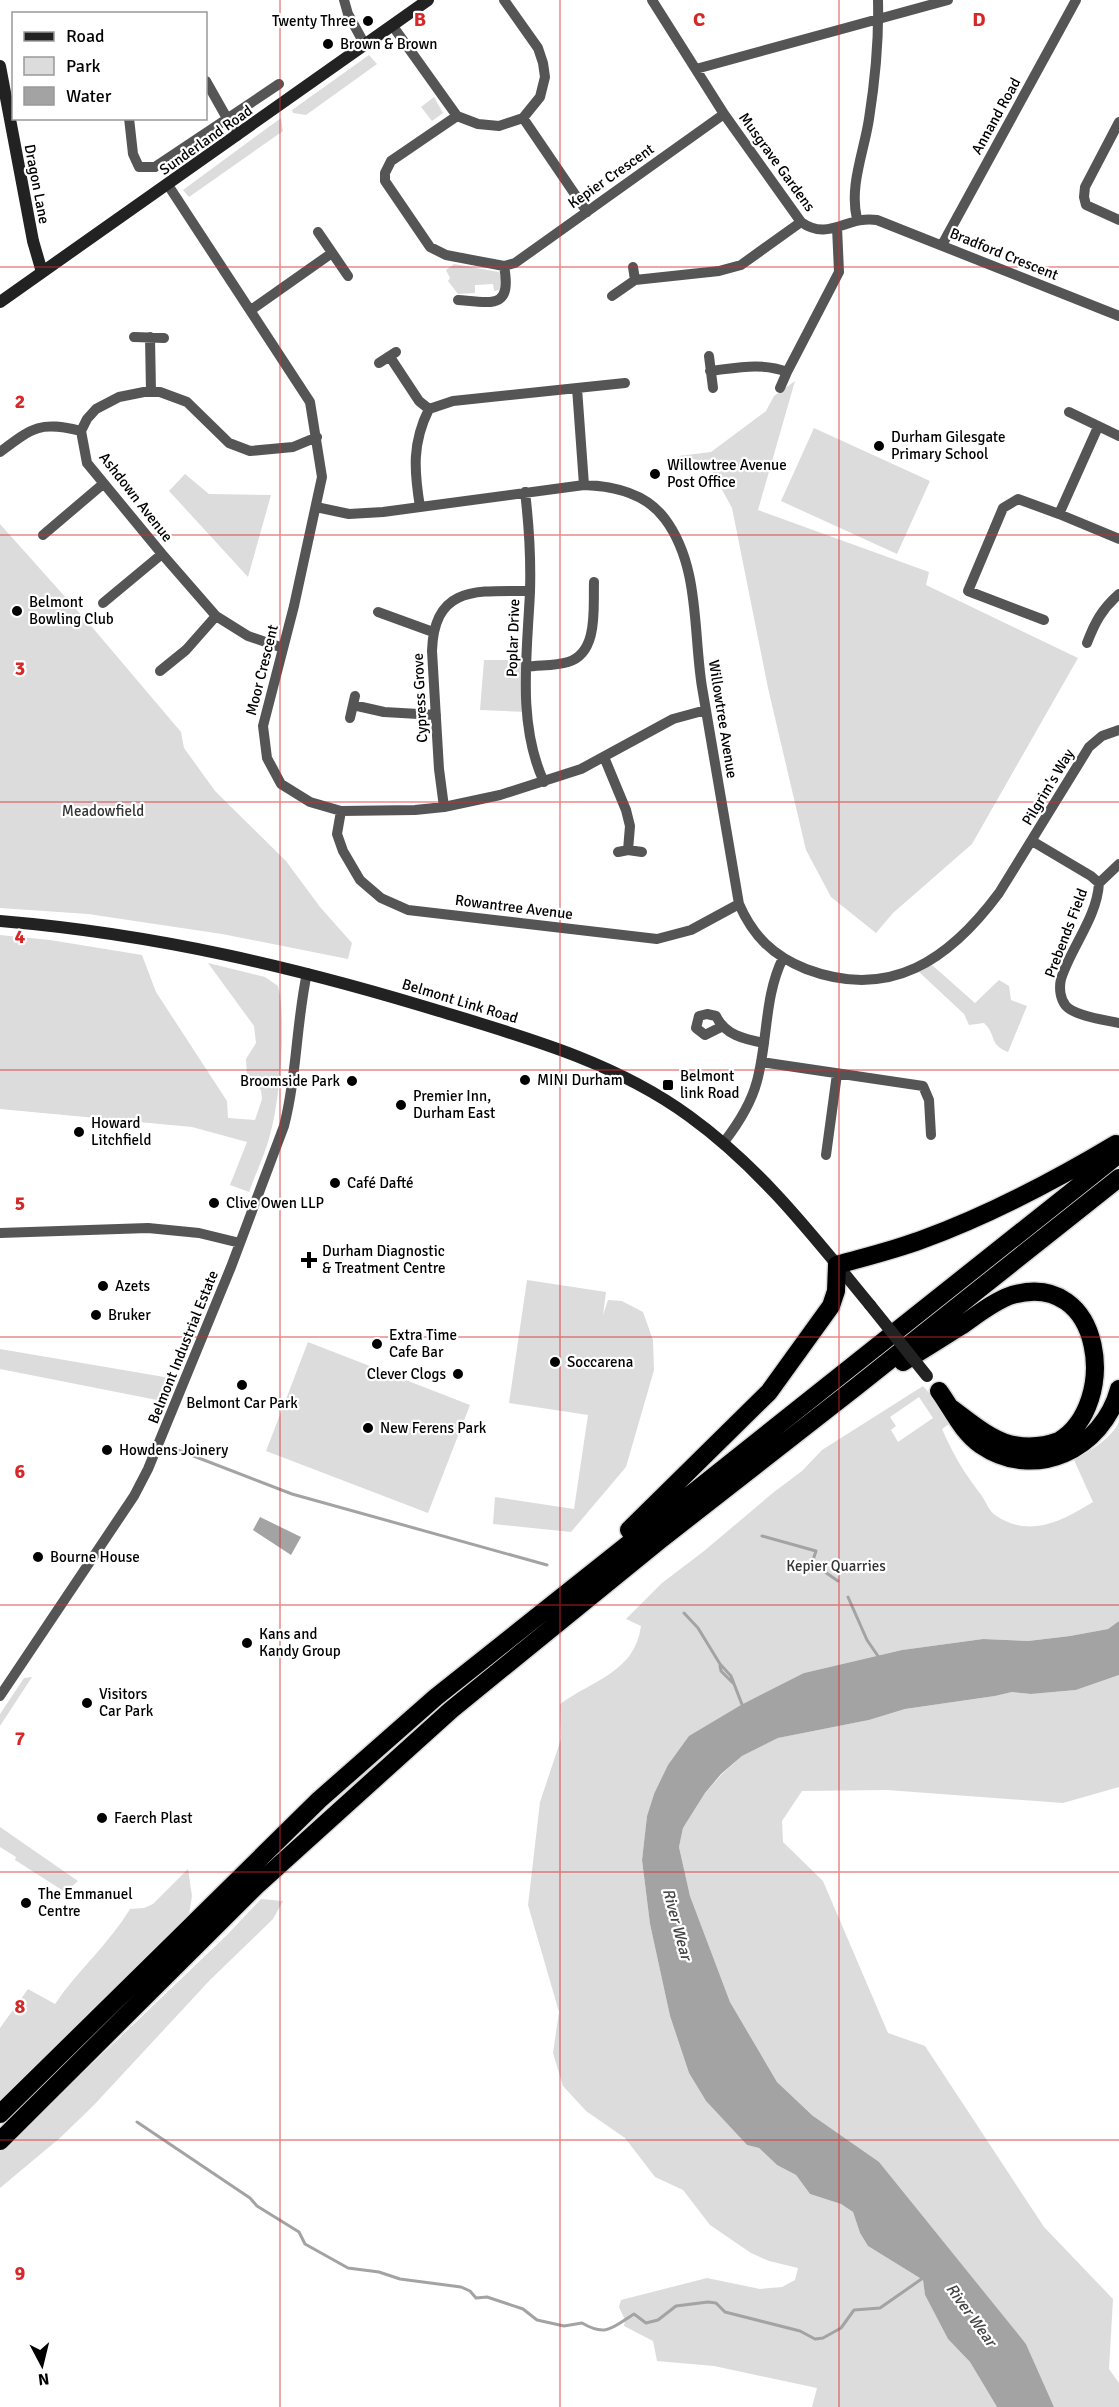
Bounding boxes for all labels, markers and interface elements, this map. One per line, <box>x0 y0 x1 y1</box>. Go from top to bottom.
text: B <box>414 7 426 32</box>
text: C <box>693 7 705 32</box>
text: D <box>972 7 986 32</box>
legend <box>12 12 207 120</box>
place label: Twenty Three <box>272 12 356 30</box>
marker: Twenty Three <box>361 14 375 28</box>
text: Road <box>66 25 105 47</box>
place label: Brown & Brown <box>340 35 437 53</box>
marker: Brown & Brown <box>321 37 335 51</box>
text: Park <box>66 55 101 77</box>
street label: Annand Road <box>968 75 1024 157</box>
text: Water <box>66 85 112 107</box>
street label: Sunderland Road <box>156 101 256 179</box>
street label: Musgrave Gardens <box>735 109 819 215</box>
street label: Kepier Crescent <box>565 140 657 212</box>
street label: Dragon Lane <box>20 143 54 225</box>
street label: Bradford Crescent <box>947 224 1061 284</box>
text: 2 <box>15 389 25 414</box>
place label: Durham Gilesgate Primary School <box>891 428 1006 463</box>
marker: Durham Gilesgate Primary School <box>872 439 886 453</box>
street label: Ashdown Avenue <box>95 449 177 545</box>
place label: Willowtree Avenue Post Office <box>667 456 787 491</box>
marker: Willowtree Avenue Post Office <box>648 467 662 481</box>
place label: Belmont Bowling Club <box>29 593 114 628</box>
street label: Poplar Drive <box>503 599 523 677</box>
marker: Belmont Bowling Club <box>10 604 24 618</box>
street label: Moor Crescent <box>242 623 282 717</box>
street label: Cypress Grove <box>409 653 431 743</box>
text: 3 <box>15 656 25 681</box>
street label: Willowtree Avenue <box>705 658 741 780</box>
street label: Pilgrim's Way <box>1018 745 1078 829</box>
park label: Meadowfield <box>62 802 144 820</box>
street label: Prebends Field <box>1041 886 1091 980</box>
street label: Rowantree Avenue <box>454 891 574 923</box>
text: 4 <box>15 924 26 949</box>
street label: Belmont Link Road <box>400 975 520 1027</box>
place label: Belmont link Road <box>680 1067 740 1102</box>
place label: MINI Durham <box>537 1071 623 1089</box>
place label: Broomside Park <box>240 1072 340 1090</box>
marker: MINI Durham <box>518 1073 532 1087</box>
marker: Broomside Park <box>345 1074 359 1088</box>
marker: Belmont link Road <box>661 1078 675 1092</box>
place label: Premier Inn, Durham East <box>413 1087 495 1122</box>
marker: Premier Inn, Durham East <box>394 1098 408 1112</box>
place label: Howard Litchfield <box>91 1114 151 1149</box>
marker: Howard Litchfield <box>72 1125 86 1139</box>
place label: Café Dafté <box>347 1174 414 1192</box>
marker: Café Dafté <box>328 1176 342 1190</box>
text: 5 <box>15 1191 25 1216</box>
place label: Clive Owen LLP <box>226 1194 324 1212</box>
marker: Clive Owen LLP <box>207 1196 221 1210</box>
place label: Durham Diagnostic & Treatment Centre <box>322 1242 446 1277</box>
marker: Durham Diagnostic & Treatment Centre <box>300 1251 318 1269</box>
street label: Belmont Industrial Estate <box>144 1268 222 1426</box>
place label: Azets <box>115 1277 150 1295</box>
marker: Azets <box>96 1279 110 1293</box>
place label: Bruker <box>108 1306 151 1324</box>
marker: Bruker <box>89 1308 103 1322</box>
place label: Extra Time Cafe Bar <box>389 1326 457 1361</box>
marker: Extra Time Cafe Bar <box>370 1337 384 1351</box>
place label: Soccarena <box>567 1353 633 1371</box>
marker: Soccarena <box>548 1355 562 1369</box>
place label: Clever Clogs <box>367 1365 446 1383</box>
marker: Clever Clogs <box>451 1367 465 1381</box>
marker: Belmont Car Park <box>235 1378 249 1392</box>
place label: Belmont Car Park <box>186 1394 298 1412</box>
place label: New Ferens Park <box>380 1419 487 1437</box>
marker: New Ferens Park <box>361 1421 375 1435</box>
place label: Howdens Joinery <box>119 1441 228 1459</box>
marker: Howdens Joinery <box>100 1443 114 1457</box>
text: 6 <box>15 1459 26 1484</box>
place label: Bourne House <box>50 1548 140 1566</box>
marker: Bourne House <box>31 1550 45 1564</box>
park label: Kepier Quarries <box>786 1557 886 1575</box>
place label: Kans and Kandy Group <box>259 1625 341 1660</box>
marker: Kans and Kandy Group <box>240 1636 254 1650</box>
place label: Visitors Car Park <box>99 1685 154 1720</box>
marker: Visitors Car Park <box>80 1696 94 1710</box>
text: 7 <box>15 1726 26 1751</box>
place label: Faerch Plast <box>114 1809 193 1827</box>
marker: Faerch Plast <box>95 1811 109 1825</box>
place label: The Emmanuel Centre <box>38 1885 133 1920</box>
water label: River Wear <box>658 1886 697 1964</box>
marker: The Emmanuel Centre <box>19 1896 33 1910</box>
text: 8 <box>15 1994 26 2019</box>
text: 9 <box>15 2261 26 2286</box>
water label: River Wear <box>941 2279 1002 2352</box>
north arrow <box>12 2335 72 2395</box>
text: N <box>37 2368 50 2389</box>

